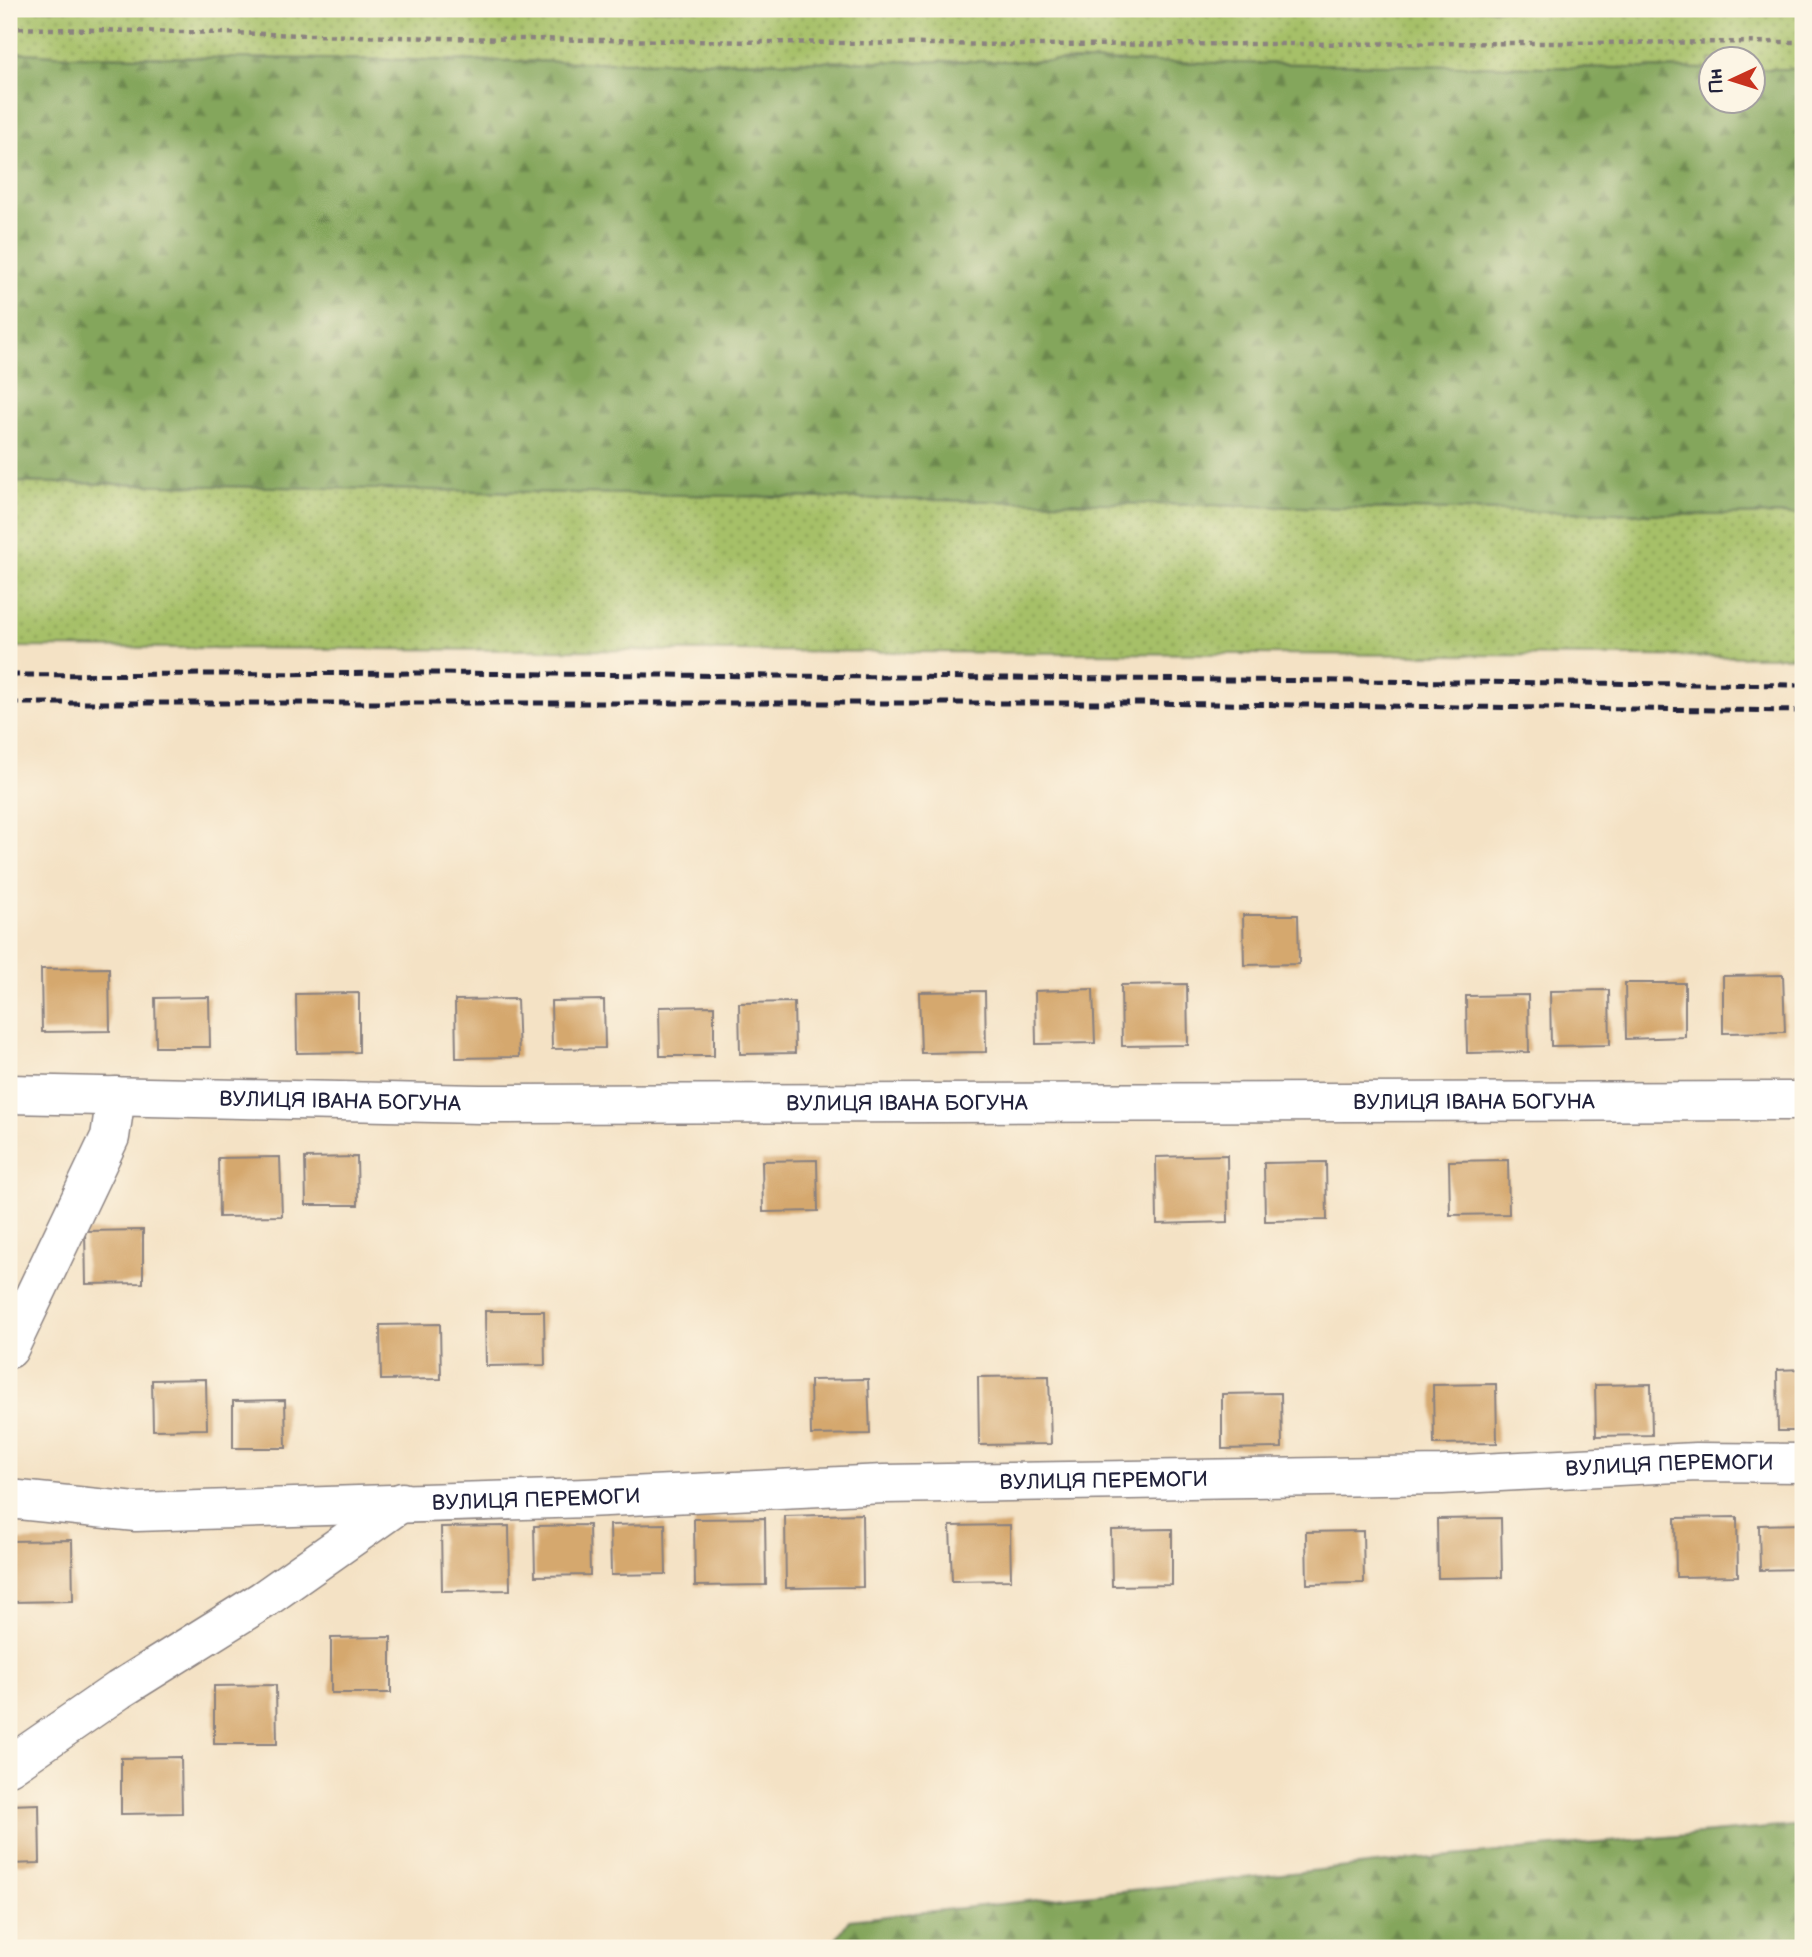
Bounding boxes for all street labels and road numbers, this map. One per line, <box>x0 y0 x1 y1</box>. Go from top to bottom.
street label: ВУЛИЦЯ ІВАНА БОГУНА <box>219 1086 461 1117</box>
street label: ВУЛИЦЯ ІВАНА БОГУНА <box>1353 1089 1595 1115</box>
street label: ВУЛИЦЯ ІВАНА БОГУНА <box>786 1091 1028 1116</box>
street label: ВУЛИЦЯ ПЕРЕМОГИ <box>1565 1450 1774 1482</box>
street label: ВУЛИЦЯ ПЕРЕМОГИ <box>999 1467 1208 1495</box>
street label: ВУЛИЦЯ ПЕРЕМОГИ <box>432 1483 641 1516</box>

